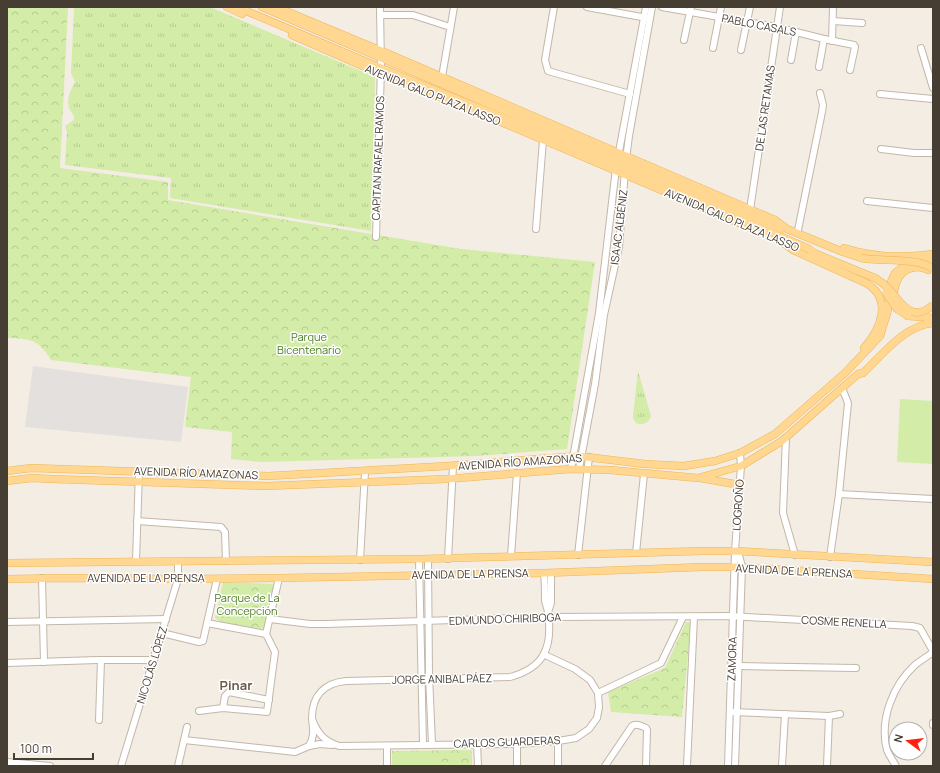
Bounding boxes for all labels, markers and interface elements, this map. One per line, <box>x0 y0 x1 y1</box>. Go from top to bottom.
street label: PABLO CASALS <box>720 10 798 39</box>
street label: AVENIDA GALO PLAZA LASSO <box>363 60 503 129</box>
street label: DE LAS RETAMAS <box>751 64 778 152</box>
street label: CAPITAN RAFAEL RAMOS <box>368 95 387 221</box>
street label: AVENIDA GALO PLAZA LASSO <box>663 184 802 255</box>
street label: ISAAC ALBÉNIZ <box>606 188 631 266</box>
park label: Parque Bicentenario <box>277 329 342 357</box>
street label: AVENIDA RÍO AMAZONAS <box>458 450 583 473</box>
street label: AVENIDA RÍO AMAZONAS <box>134 463 259 482</box>
street label: LOGROÑO <box>728 479 747 531</box>
street label: AVENIDA DE LA PRENSA <box>735 560 853 581</box>
street label: AVENIDA DE LA PRENSA <box>411 565 529 582</box>
street label: AVENIDA DE LA PRENSA <box>87 570 205 585</box>
park label: Parque de La Concepción <box>214 590 280 618</box>
street label: EDMUNDO CHIRIBOGA <box>449 609 561 628</box>
street label: COSME RENELLA <box>801 612 887 631</box>
street label: NICOLÁS LÓPEZ <box>133 624 171 705</box>
street label: ZAMORA <box>723 636 740 682</box>
street label: JORGE ANIBAL PÁEZ <box>392 670 493 687</box>
district label: Pinar <box>220 676 252 694</box>
north arrow <box>888 721 928 761</box>
street label: CARLOS GUARDERAS <box>453 732 561 751</box>
text: N <box>890 732 906 744</box>
scale bar <box>14 735 93 761</box>
text: 100 m <box>20 740 52 757</box>

